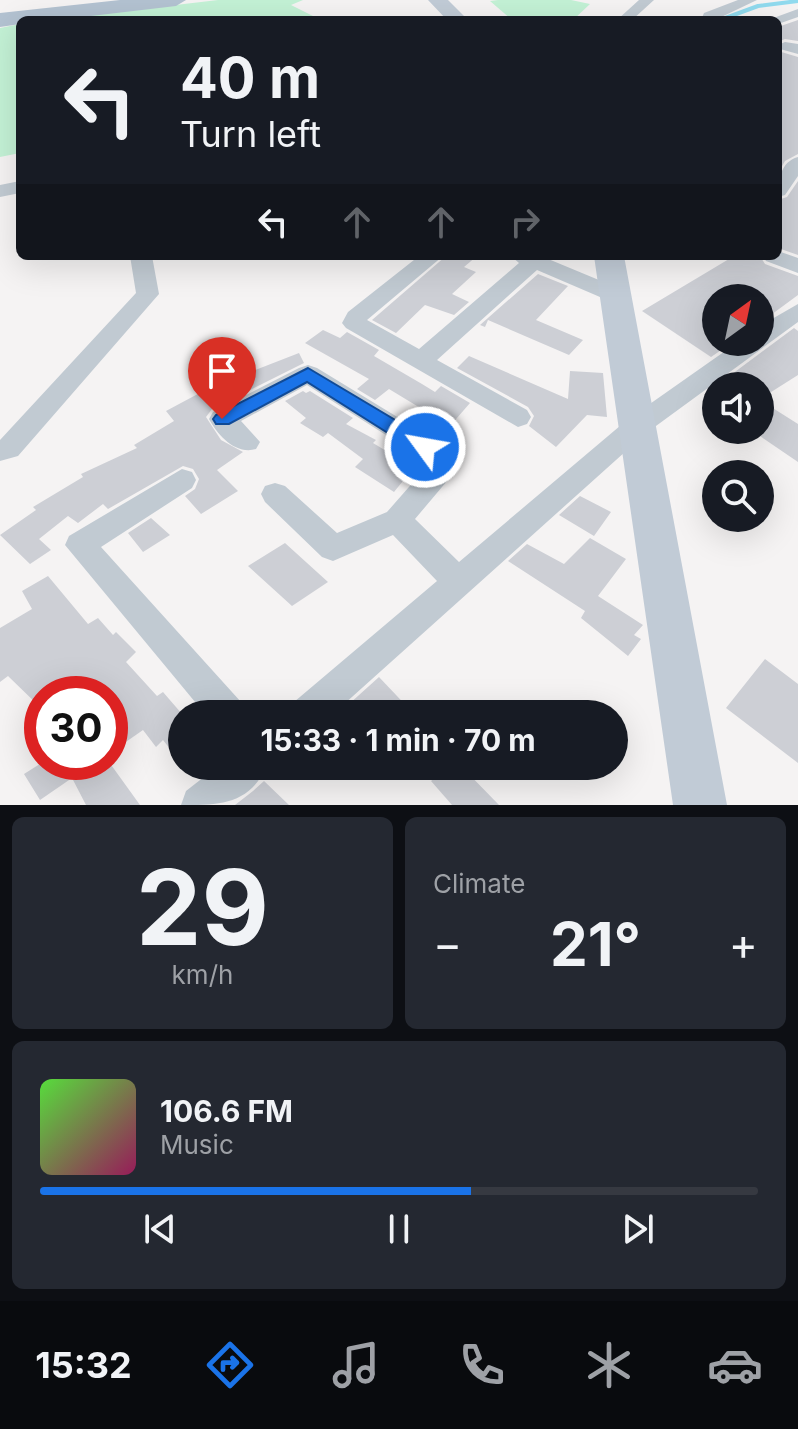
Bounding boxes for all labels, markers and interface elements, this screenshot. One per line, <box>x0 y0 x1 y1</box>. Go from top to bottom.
text: 40 m <box>180 44 320 112</box>
icon: left <box>48 48 152 152</box>
text: Turn left <box>180 112 321 156</box>
icon: left <box>251 200 295 244</box>
icon: ahead <box>335 200 379 244</box>
icon: ahead <box>419 200 463 244</box>
icon: right <box>503 200 547 244</box>
north arrow <box>702 284 774 356</box>
map controls <box>702 284 774 532</box>
pin <box>188 337 256 419</box>
icon: arrive <box>200 349 244 393</box>
button: sound <box>702 372 774 444</box>
position arrow <box>383 405 467 489</box>
button: search <box>702 460 774 532</box>
speed limit sign: 30 <box>24 676 128 780</box>
text: 15:33 · 1 min · 70 m <box>260 722 536 758</box>
text: 29 <box>136 844 269 970</box>
text: Climate <box>433 868 525 899</box>
text: 21° <box>550 908 641 980</box>
text: − <box>433 917 462 971</box>
text: + <box>729 917 758 971</box>
text: km/h <box>172 959 233 990</box>
text: 106.6 FM <box>160 1093 293 1129</box>
text: Music <box>160 1129 234 1160</box>
icon: previous <box>138 1207 182 1251</box>
icon: pause <box>377 1207 421 1251</box>
icon: next <box>616 1207 660 1251</box>
icon: directions <box>202 1337 258 1393</box>
icon: music <box>328 1337 384 1393</box>
icon: phone <box>454 1337 510 1393</box>
icon: climate <box>581 1337 637 1393</box>
icon: car <box>707 1337 763 1393</box>
text: 15:32 <box>35 1343 132 1387</box>

